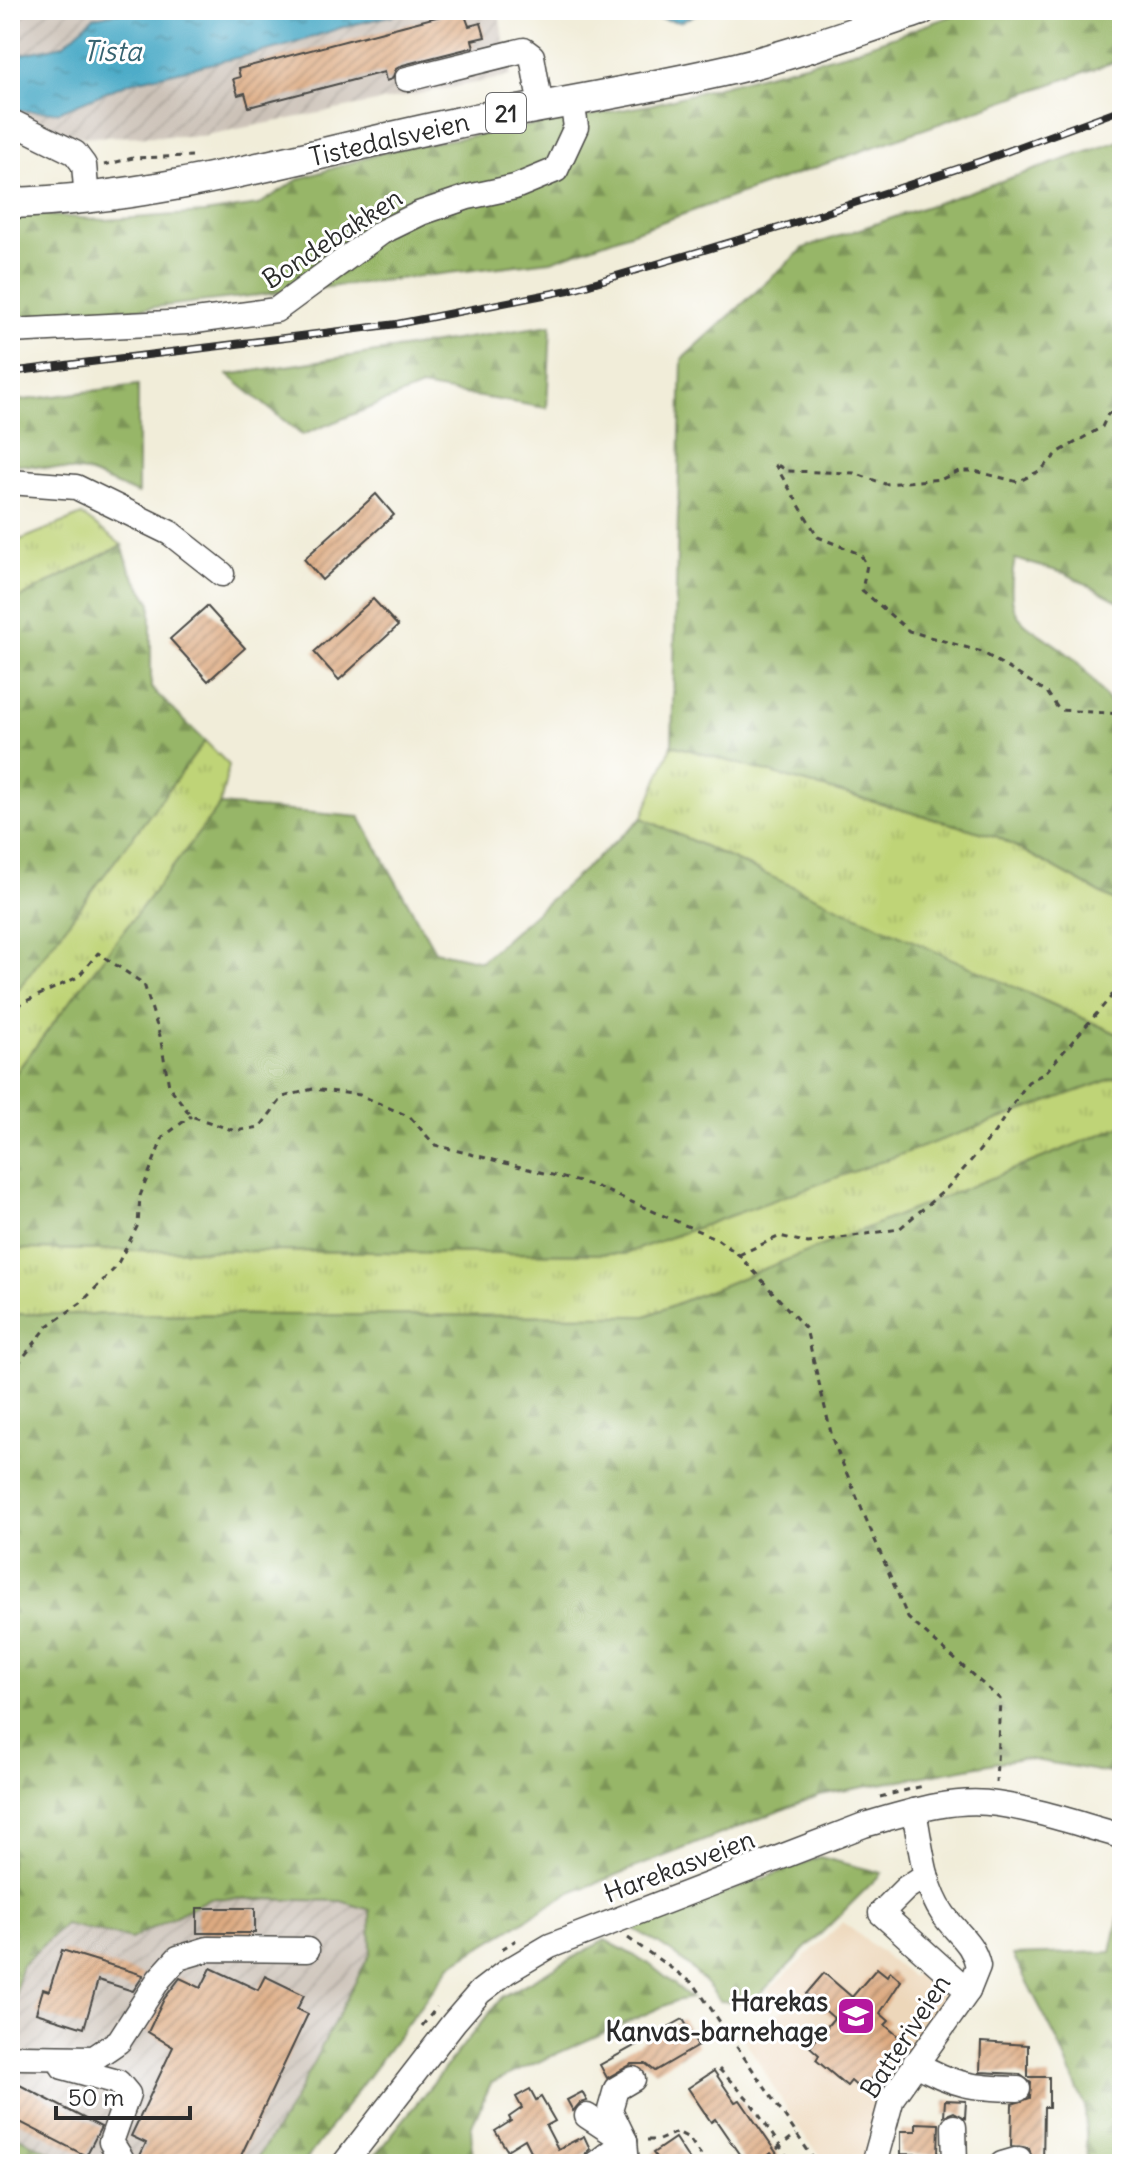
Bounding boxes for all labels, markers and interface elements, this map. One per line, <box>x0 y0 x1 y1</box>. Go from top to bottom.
water label: Tista <box>82 33 144 69</box>
road number: 21 <box>486 93 526 133</box>
street label: Tistedalsveien <box>306 105 472 173</box>
street label: Bondebakken <box>256 180 408 296</box>
street label: Harekasveien <box>599 1822 759 1910</box>
street label: Batteriveien <box>853 1968 957 2104</box>
place label: Harekas Kanvas-barnehage <box>605 1985 828 2048</box>
school or university icon: Harekas Kanvas-barnehage <box>835 1995 877 2037</box>
scale bar <box>56 2070 190 2120</box>
text: 50 m <box>68 2082 124 2112</box>

